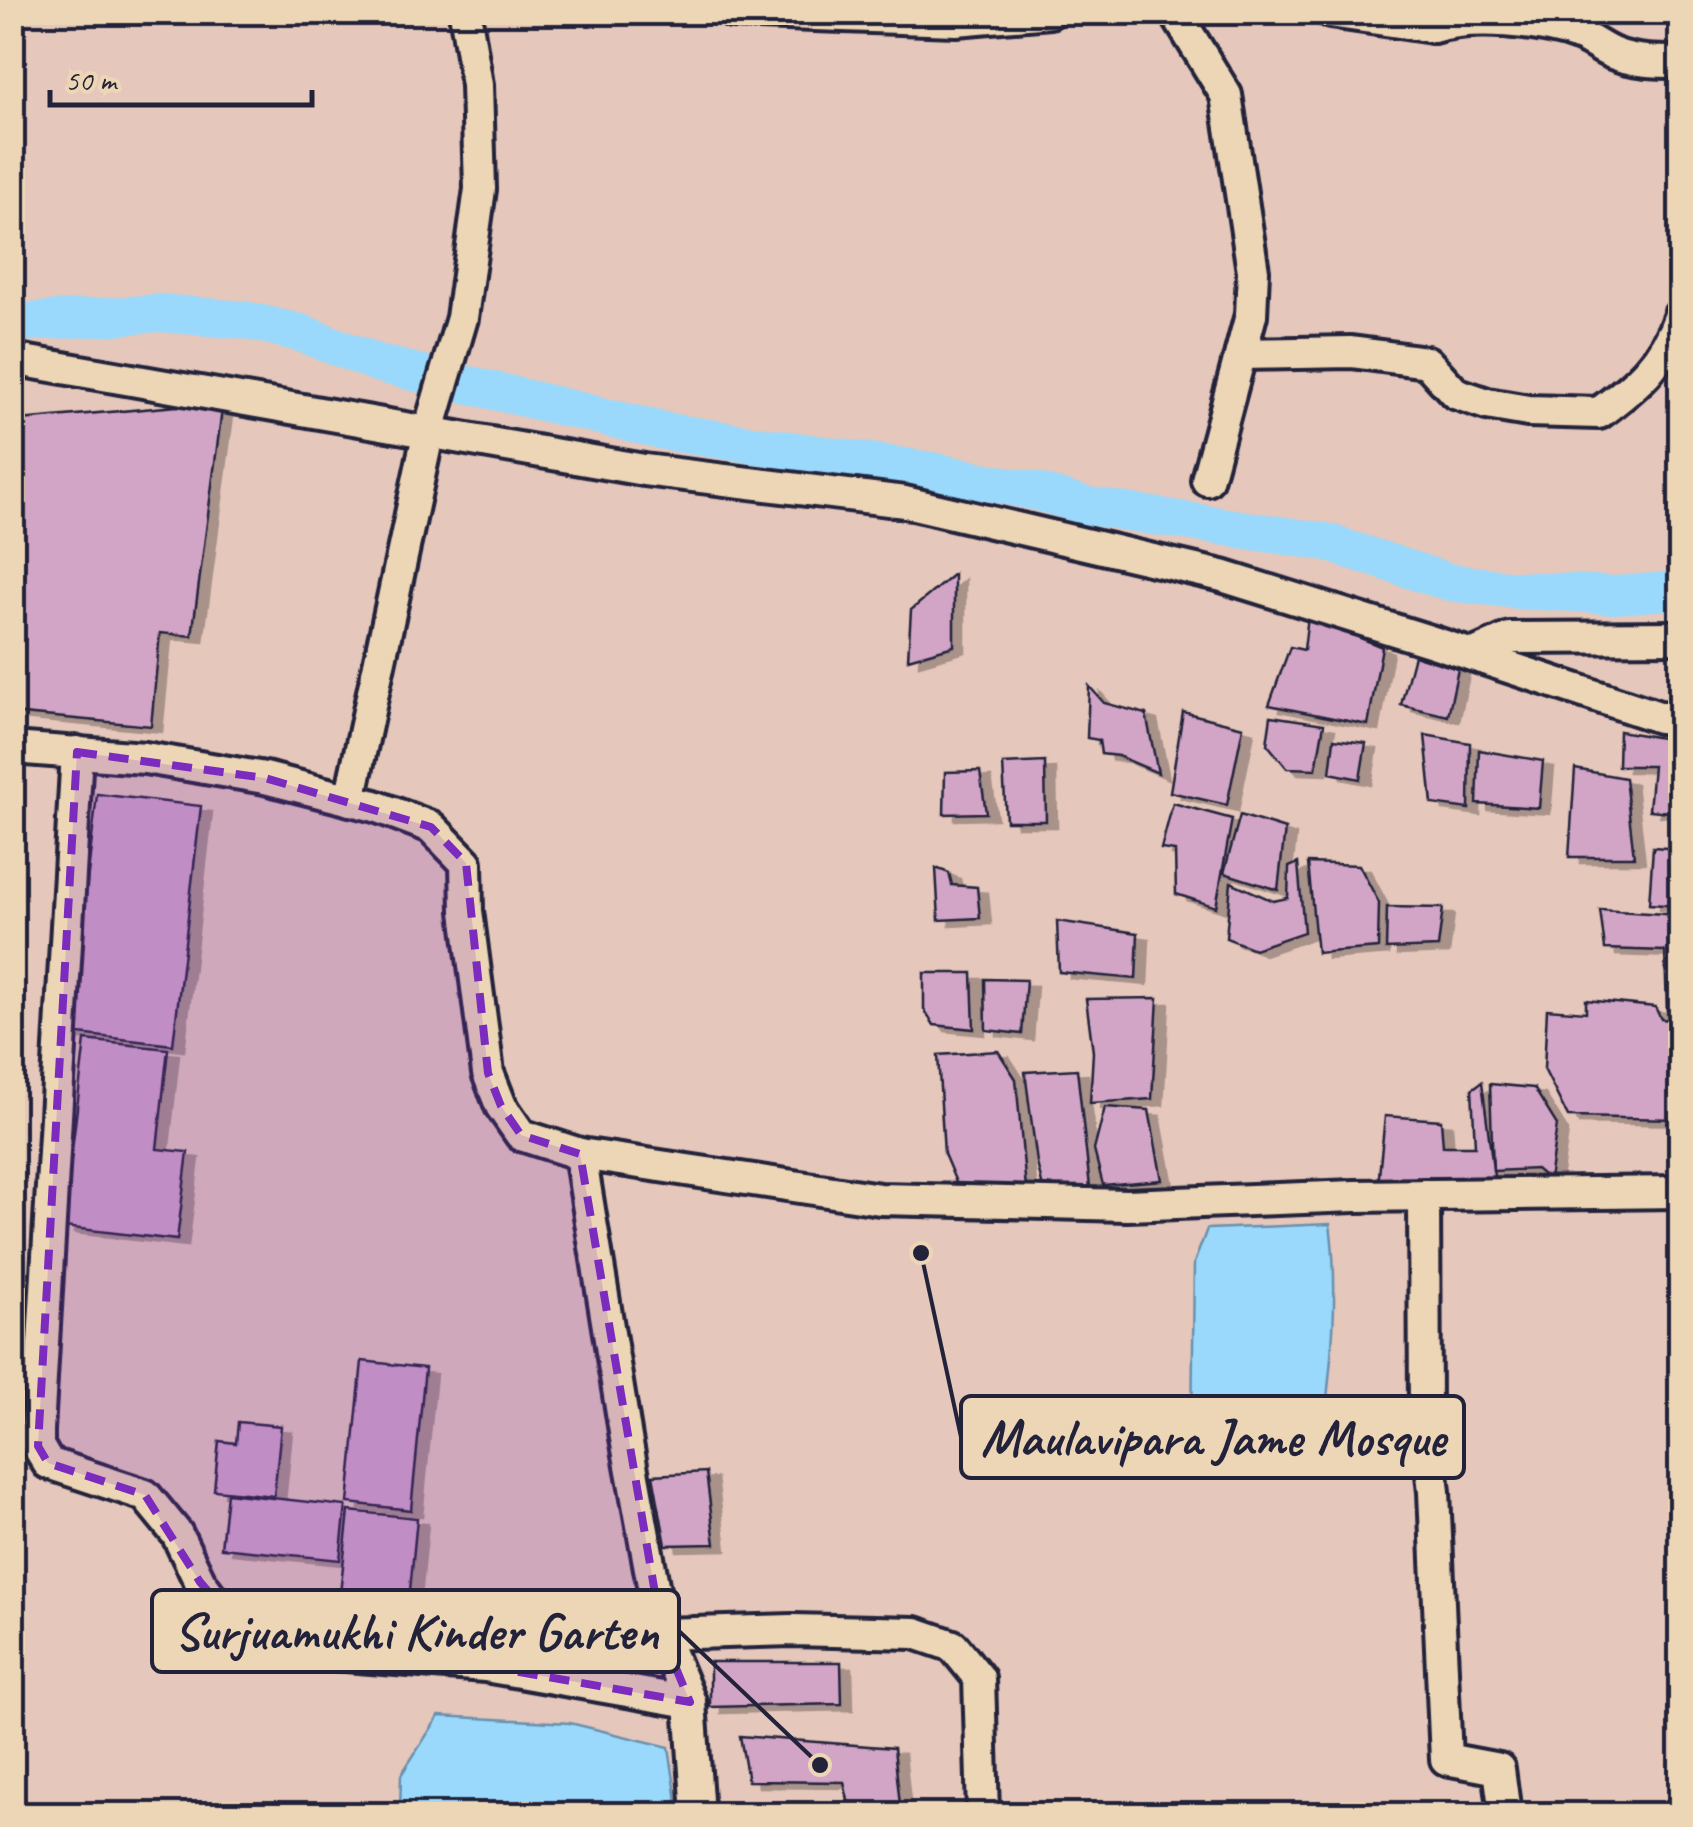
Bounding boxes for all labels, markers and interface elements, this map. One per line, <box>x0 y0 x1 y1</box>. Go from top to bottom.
scale bar <box>50 45 312 107</box>
text: 50 m <box>65 61 118 99</box>
callout: Maulavipara Jame Mosque <box>961 1396 1464 1478</box>
text: Maulavipara Jame Mosque <box>981 1405 1449 1471</box>
callout: Surjuamukhi Kinder Garten <box>152 1590 679 1672</box>
text: Surjuamukhi Kinder Garten <box>174 1599 659 1665</box>

